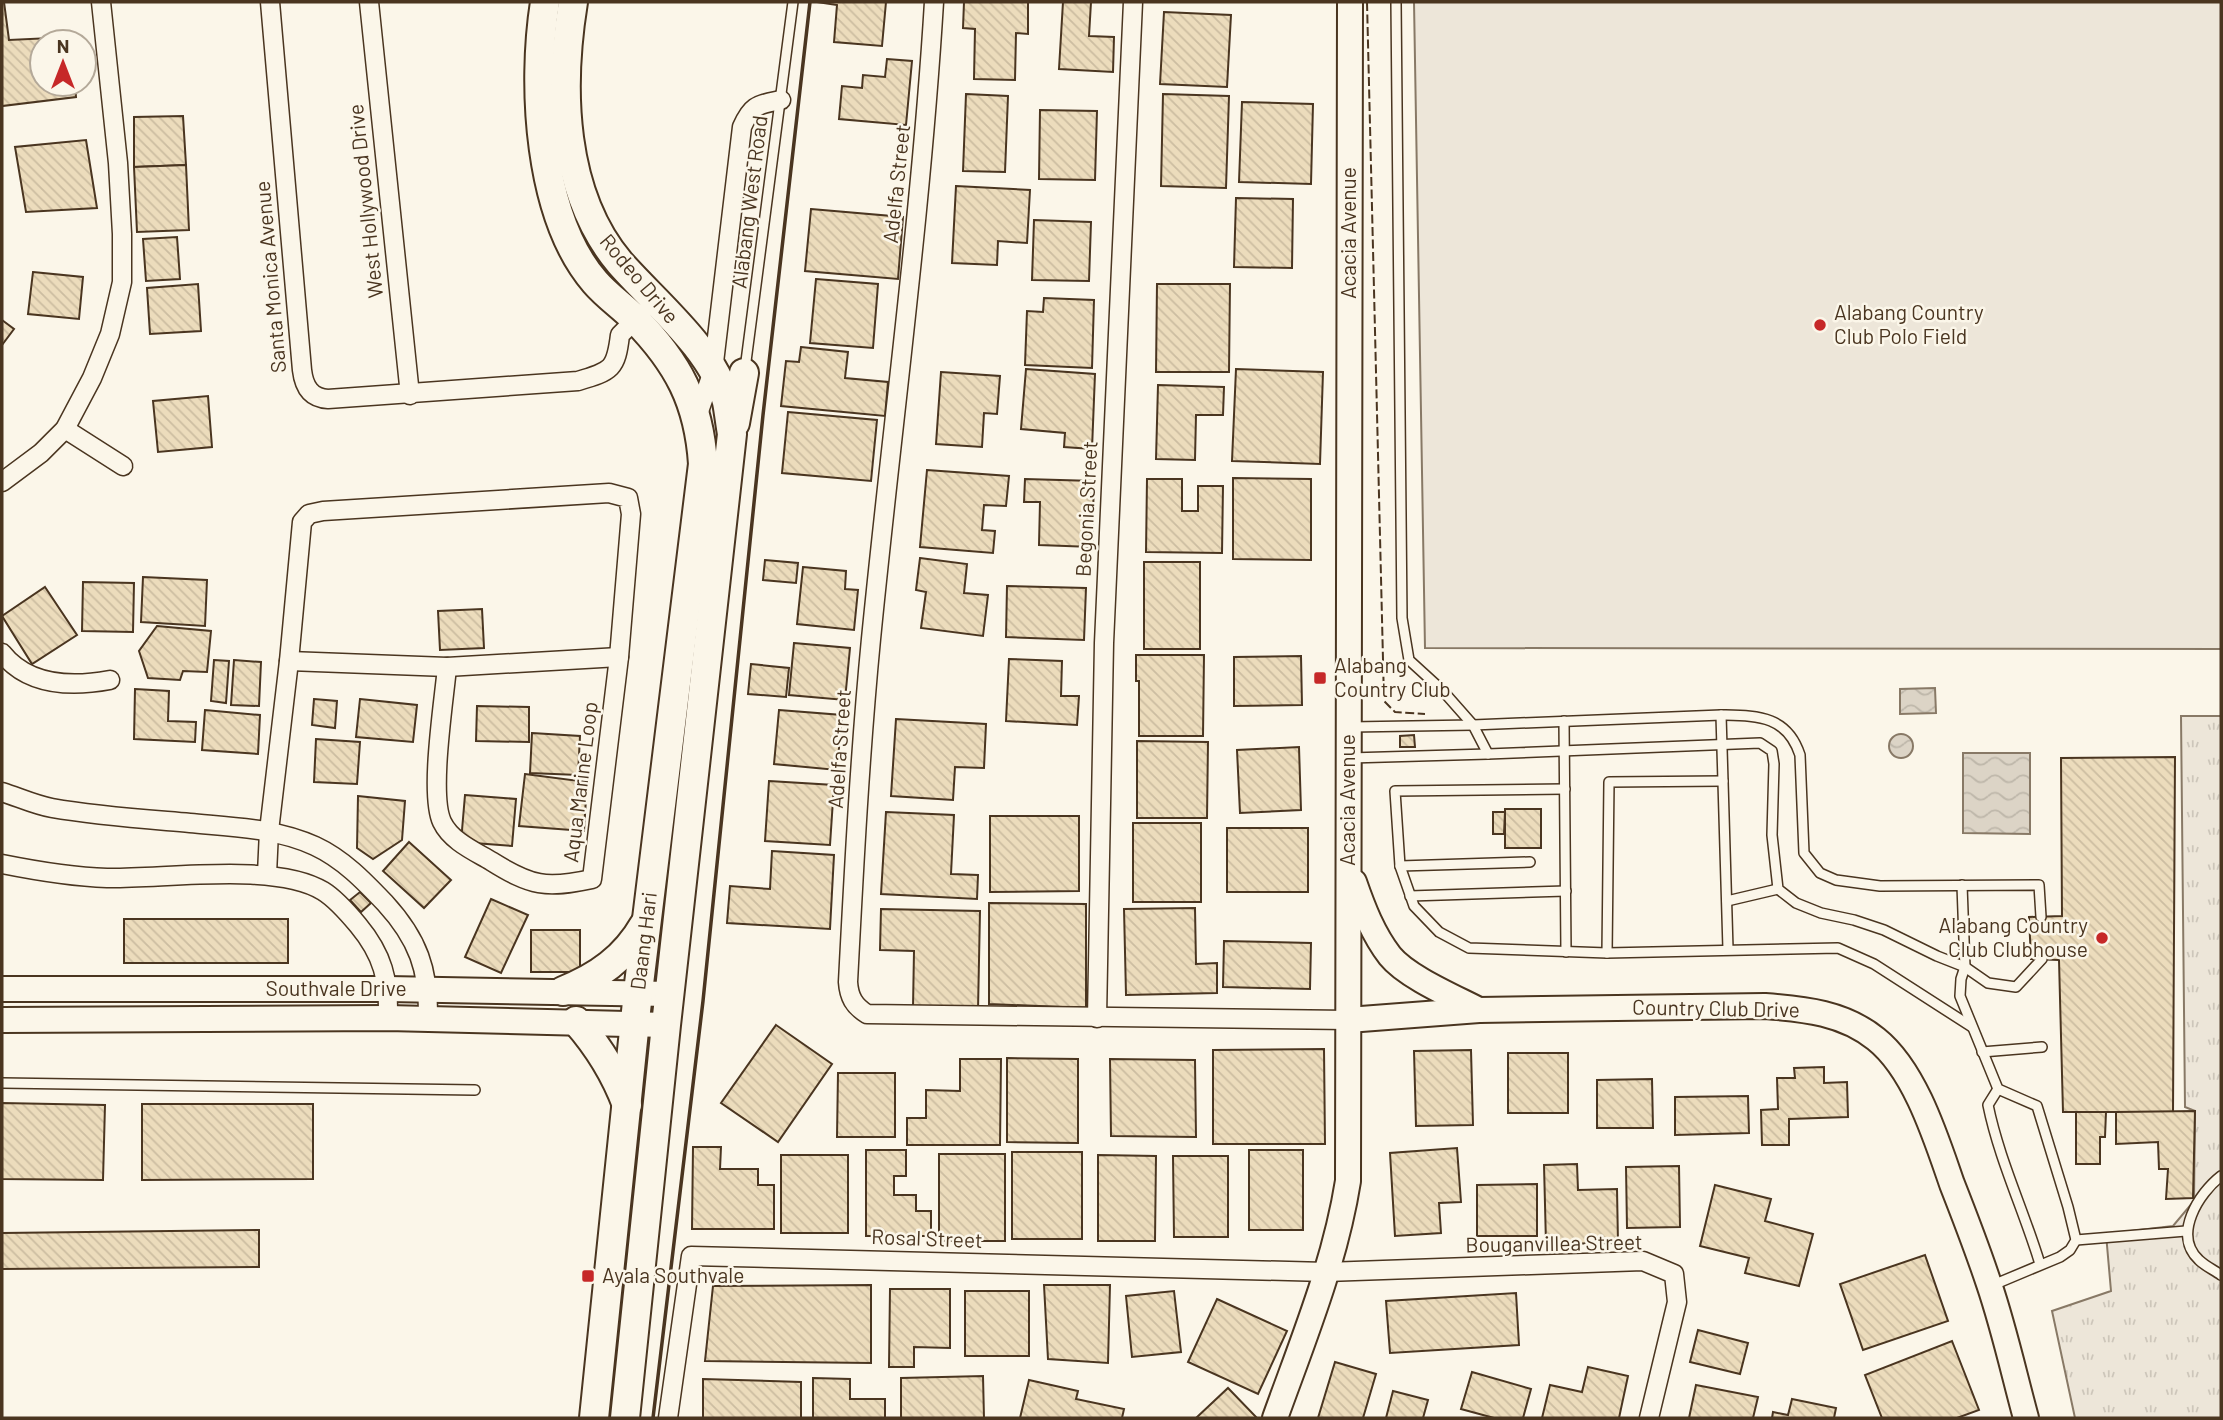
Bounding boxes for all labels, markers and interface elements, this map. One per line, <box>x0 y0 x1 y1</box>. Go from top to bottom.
north arrow <box>28 28 98 98</box>
text: N <box>57 34 69 57</box>
street label: West Hollywood Drive <box>342 103 387 299</box>
street label: Alabang West Road <box>725 114 772 290</box>
street label: Adelfa Street <box>877 123 914 244</box>
street label: Acacia Avenue <box>1335 167 1360 299</box>
street label: Santa Monica Avenue <box>249 180 290 374</box>
street label: Rodeo Drive <box>595 228 685 328</box>
place label: Alabang Country Club Polo Field <box>1834 299 1984 348</box>
marker: Alabang Country Club Polo Field <box>1812 317 1828 333</box>
street label: Begonia Street <box>1069 440 1102 577</box>
place label: Alabang Country Club <box>1334 652 1451 701</box>
marker: Alabang Country Club <box>1312 670 1328 686</box>
street label: Adelfa Street <box>822 689 855 809</box>
street label: Aqua Marine Loop <box>557 700 602 864</box>
street label: Acacia Avenue <box>1334 734 1359 866</box>
street label: Daang Hari <box>624 890 661 991</box>
place label: Alabang Country Club Clubhouse <box>1938 912 2088 961</box>
marker: Alabang Country Club Clubhouse <box>2094 930 2110 946</box>
street label: Southvale Drive <box>265 975 407 1000</box>
street label: Country Club Drive <box>1632 994 1800 1021</box>
street label: Rosal Street <box>871 1223 983 1252</box>
street label: Bouganvillea Street <box>1465 1228 1643 1257</box>
place label: Ayala Southvale <box>602 1262 744 1287</box>
marker: Ayala Southvale <box>580 1268 596 1284</box>

